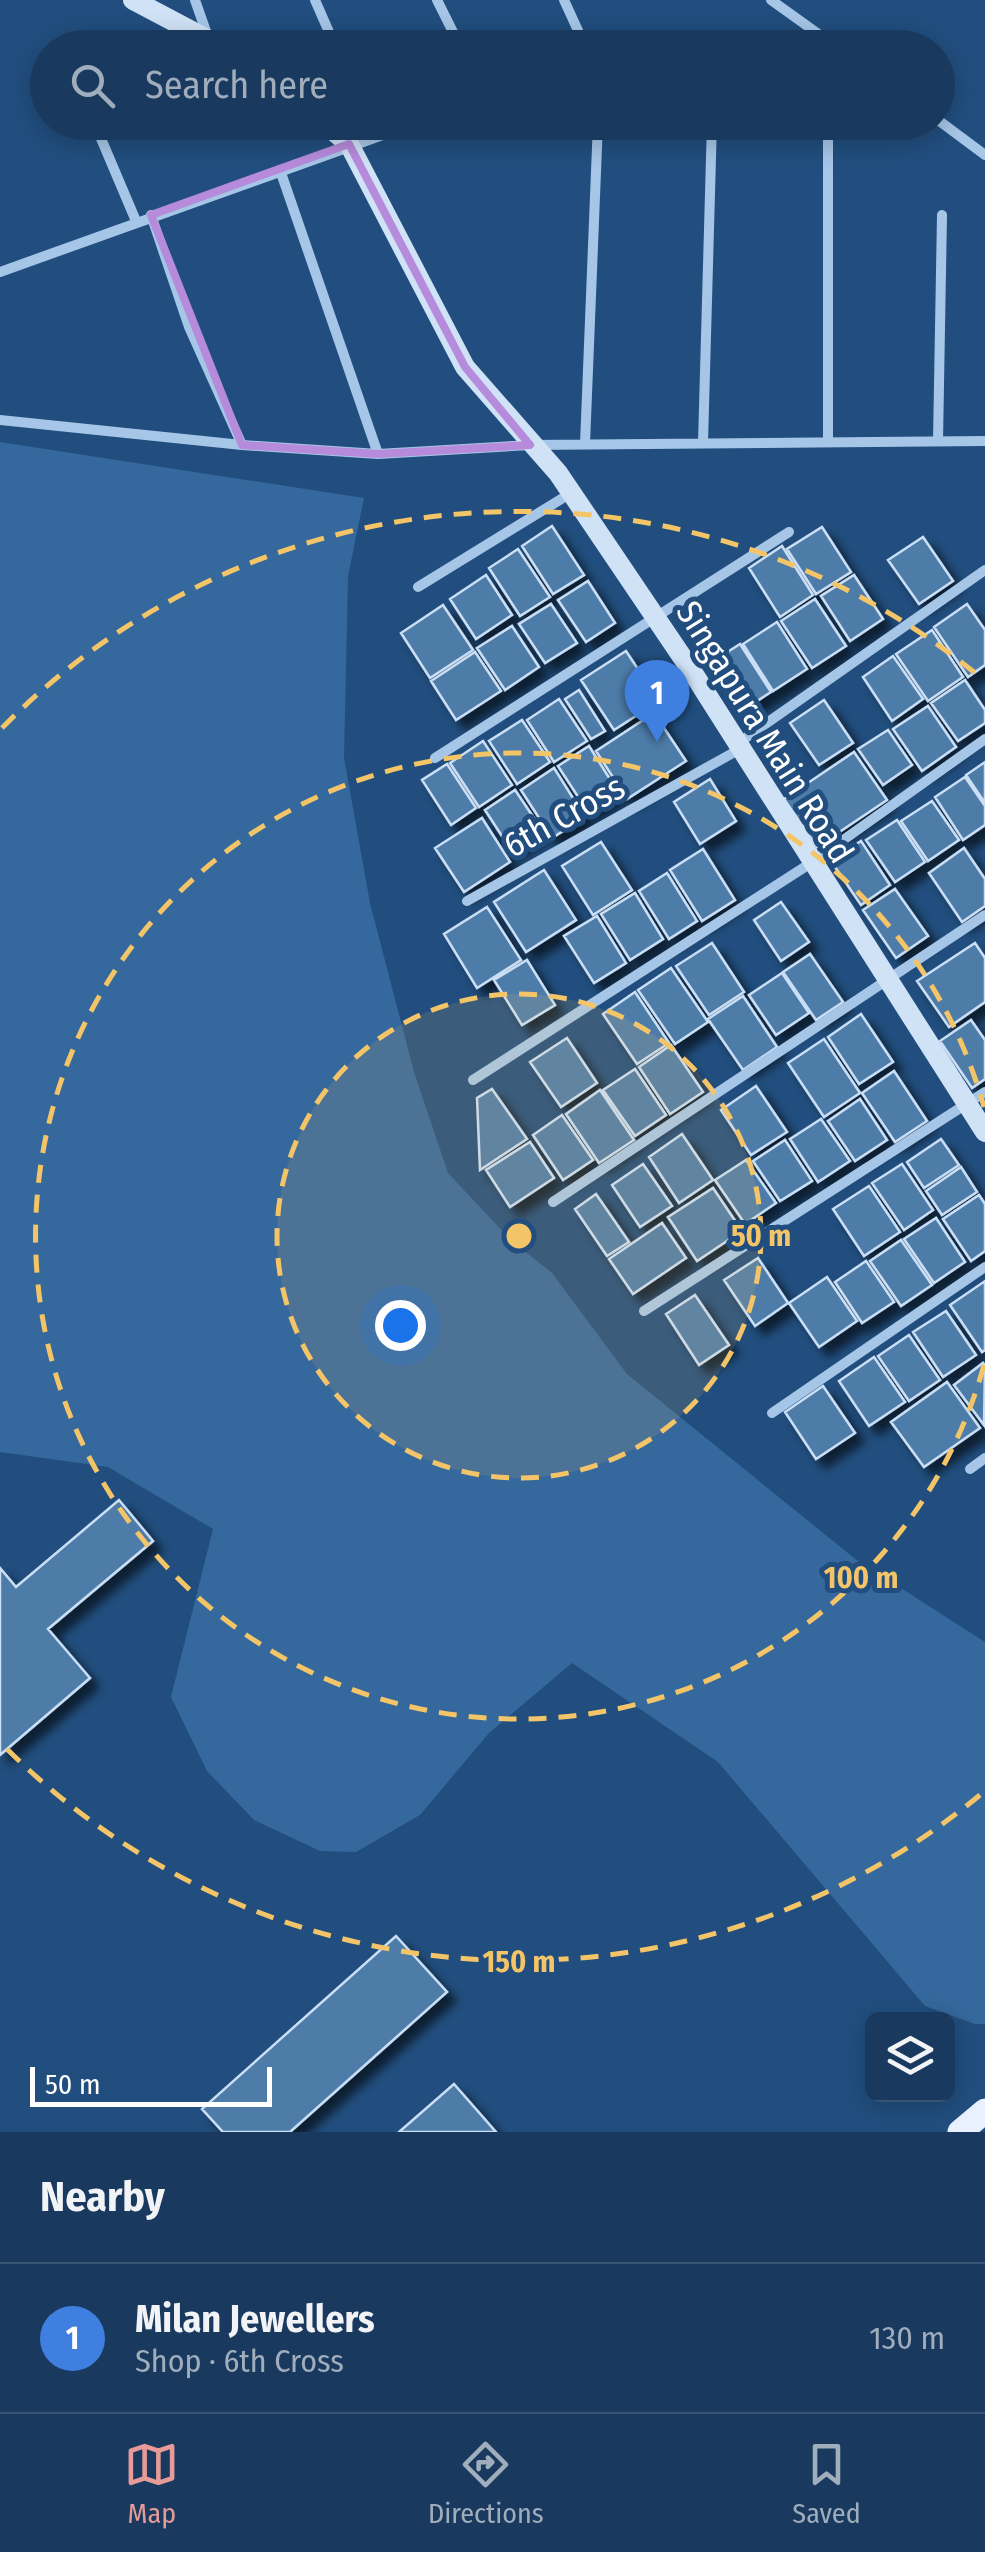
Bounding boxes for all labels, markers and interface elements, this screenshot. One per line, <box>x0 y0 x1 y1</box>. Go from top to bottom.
search box <box>30 30 955 140</box>
icon: search <box>65 58 120 113</box>
text: Search here <box>145 62 328 108</box>
street label: Singapura Main Road <box>667 593 863 871</box>
pin: 1 <box>624 660 690 742</box>
street label: 6th Cross <box>496 766 632 866</box>
centre of rings <box>501 1218 537 1254</box>
text: 50 m <box>731 1218 791 1254</box>
your location <box>375 1300 426 1351</box>
text: 100 m <box>824 1560 898 1596</box>
text: 150 m <box>483 1944 555 1980</box>
map controls <box>865 2012 955 2102</box>
button: layers <box>865 2012 955 2102</box>
scale bar <box>30 2062 272 2106</box>
text: 50 m <box>45 2068 101 2101</box>
text: Nearby <box>40 2172 165 2222</box>
text: Milan Jewellers <box>135 2296 375 2342</box>
text: 1 <box>66 2319 79 2357</box>
text: 130 m <box>869 2319 945 2357</box>
text: Shop · 6th Cross <box>135 2342 344 2380</box>
tab: Map <box>124 2437 179 2530</box>
tab: Directions <box>428 2437 544 2530</box>
tab: Saved <box>792 2437 861 2530</box>

